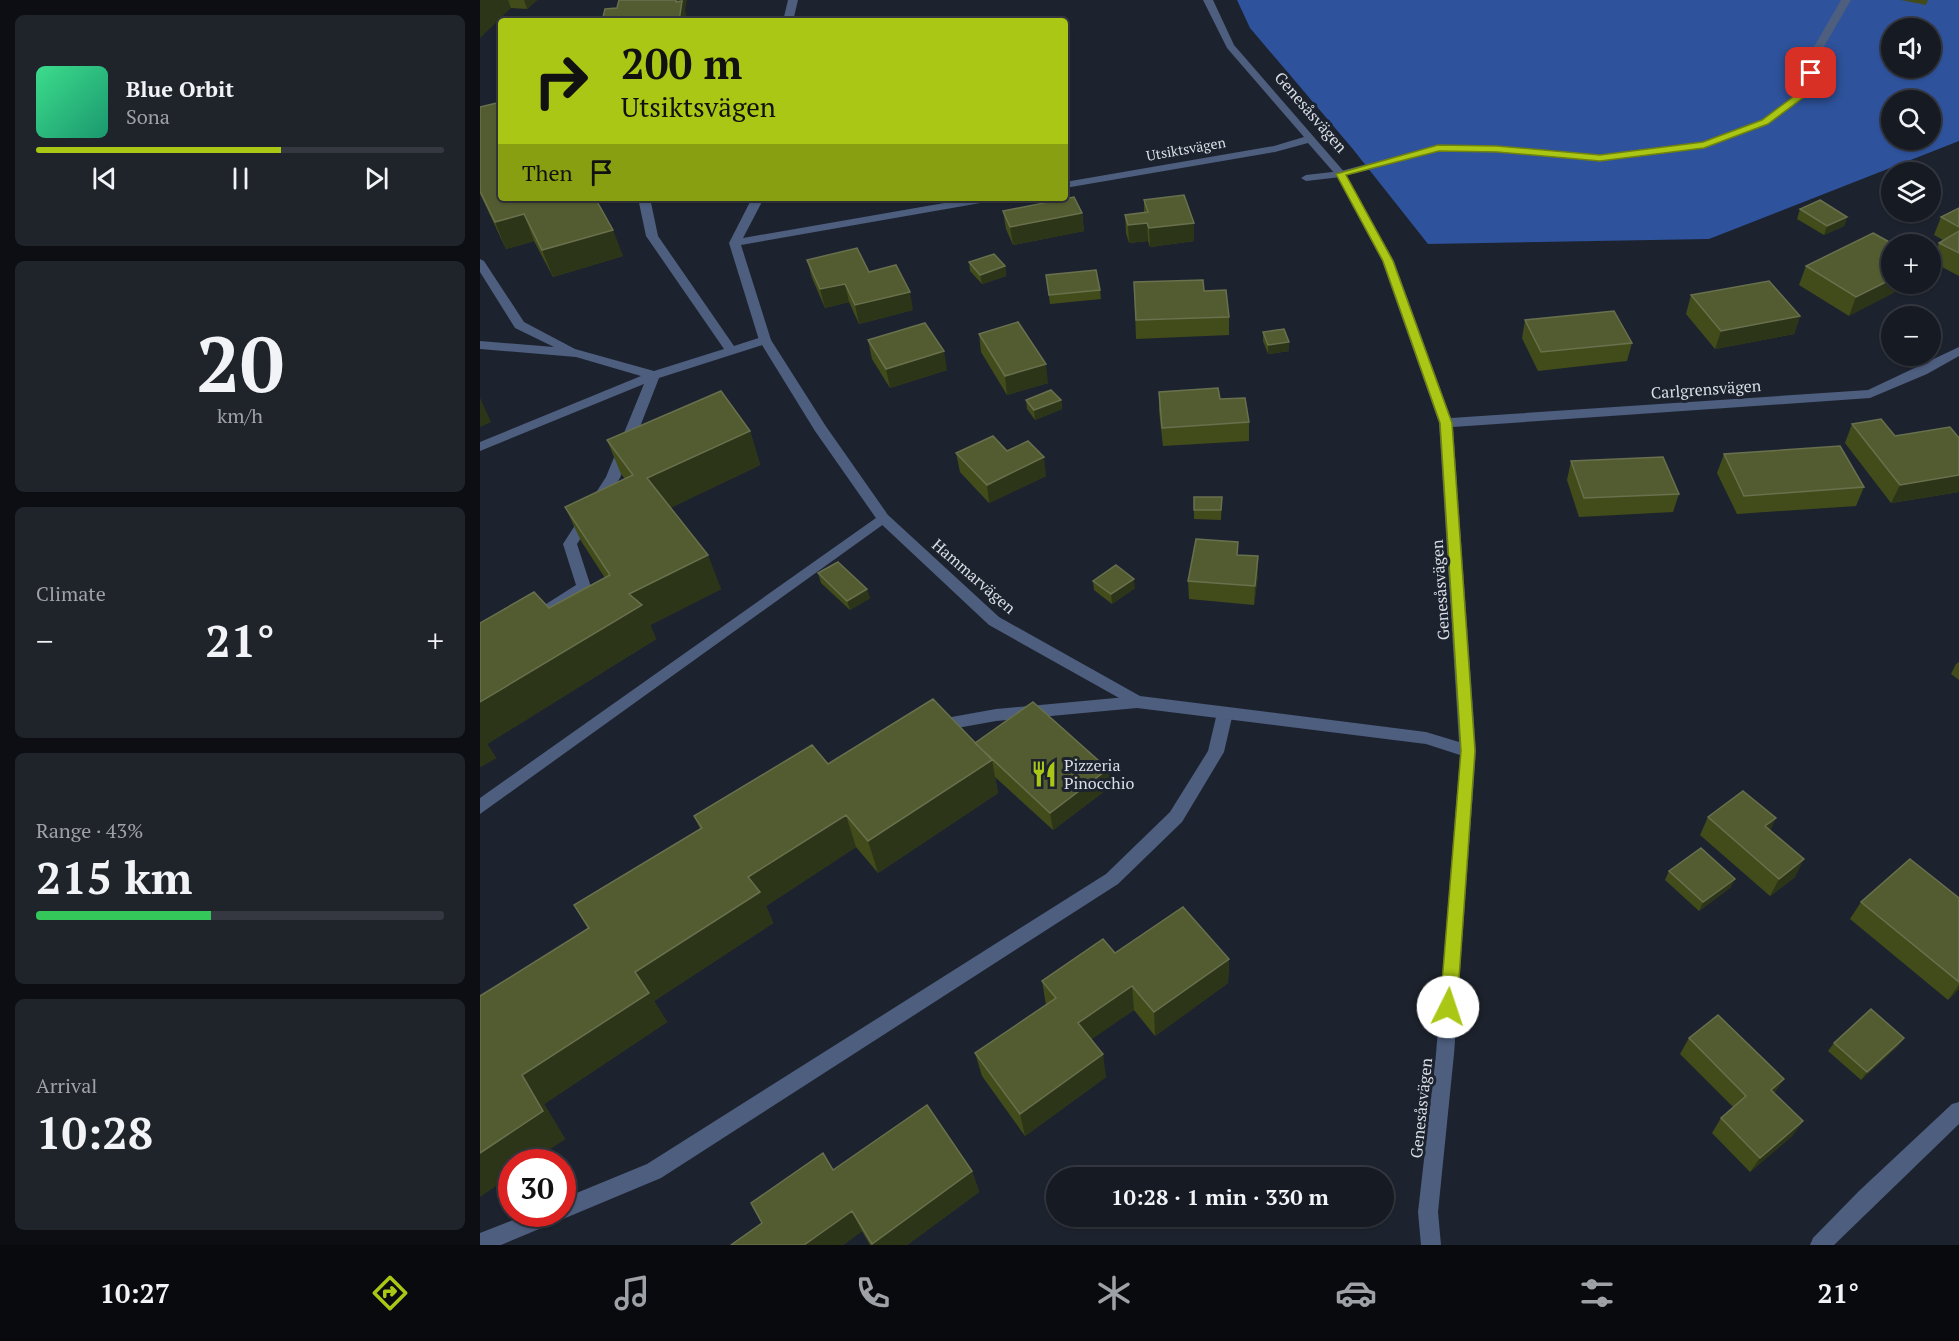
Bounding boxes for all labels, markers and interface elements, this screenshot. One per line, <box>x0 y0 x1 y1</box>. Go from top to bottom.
map controls <box>1881 18 1941 366</box>
button: sound <box>1881 18 1941 78</box>
text: 200 m <box>621 35 742 91</box>
icon: right <box>522 42 600 120</box>
pin <box>1785 47 1836 98</box>
icon: arrive <box>1794 56 1827 89</box>
street label: Genesåsvägen <box>1270 67 1353 158</box>
text: Blue Orbit <box>126 74 234 103</box>
text: Utsiktsvägen <box>621 89 776 125</box>
button: search <box>1881 90 1941 150</box>
text: Sona <box>126 103 170 130</box>
street label: Utsiktsvägen <box>1145 132 1228 165</box>
icon: arrive <box>585 156 618 189</box>
text: Then <box>522 158 573 187</box>
icon: previous <box>88 162 121 195</box>
icon: pause <box>224 162 257 195</box>
icon: next <box>360 162 393 195</box>
button: layers <box>1881 162 1941 222</box>
button: + <box>1881 234 1941 294</box>
button: − <box>1881 306 1941 366</box>
text: 20 <box>196 311 284 414</box>
street label: Carlgrensvägen <box>1650 374 1762 404</box>
text: km/h <box>217 402 263 429</box>
street label: Hammarvägen <box>928 534 1021 619</box>
street label: Genesåsvägen <box>1425 539 1454 641</box>
text: Climate <box>36 580 106 607</box>
text: 21° <box>205 610 275 670</box>
text: − <box>36 619 54 662</box>
text: + <box>426 619 444 662</box>
place label: Pizzeria Pinocchio <box>1064 754 1135 794</box>
restaurant icon: Pizzeria Pinocchio <box>1029 759 1059 789</box>
text: Range · 43% <box>36 817 143 844</box>
text: 215 km <box>36 847 192 907</box>
position arrow <box>1416 975 1480 1039</box>
street label: Genesåsvägen <box>1405 1056 1437 1159</box>
text: Arrival <box>36 1072 97 1099</box>
text: 10:28 <box>36 1102 153 1162</box>
speed limit sign: 30 <box>498 1149 576 1227</box>
text: 10:28 · 1 min · 330 m <box>1111 1182 1329 1211</box>
icon: directions <box>369 1272 411 1314</box>
icon: music <box>611 1272 653 1314</box>
icon: phone <box>852 1272 894 1314</box>
icon: climate <box>1093 1272 1135 1314</box>
icon: car <box>1335 1272 1377 1314</box>
icon: filters <box>1576 1272 1618 1314</box>
text: 10:27 <box>100 1275 170 1311</box>
text: 21° <box>1818 1275 1859 1311</box>

